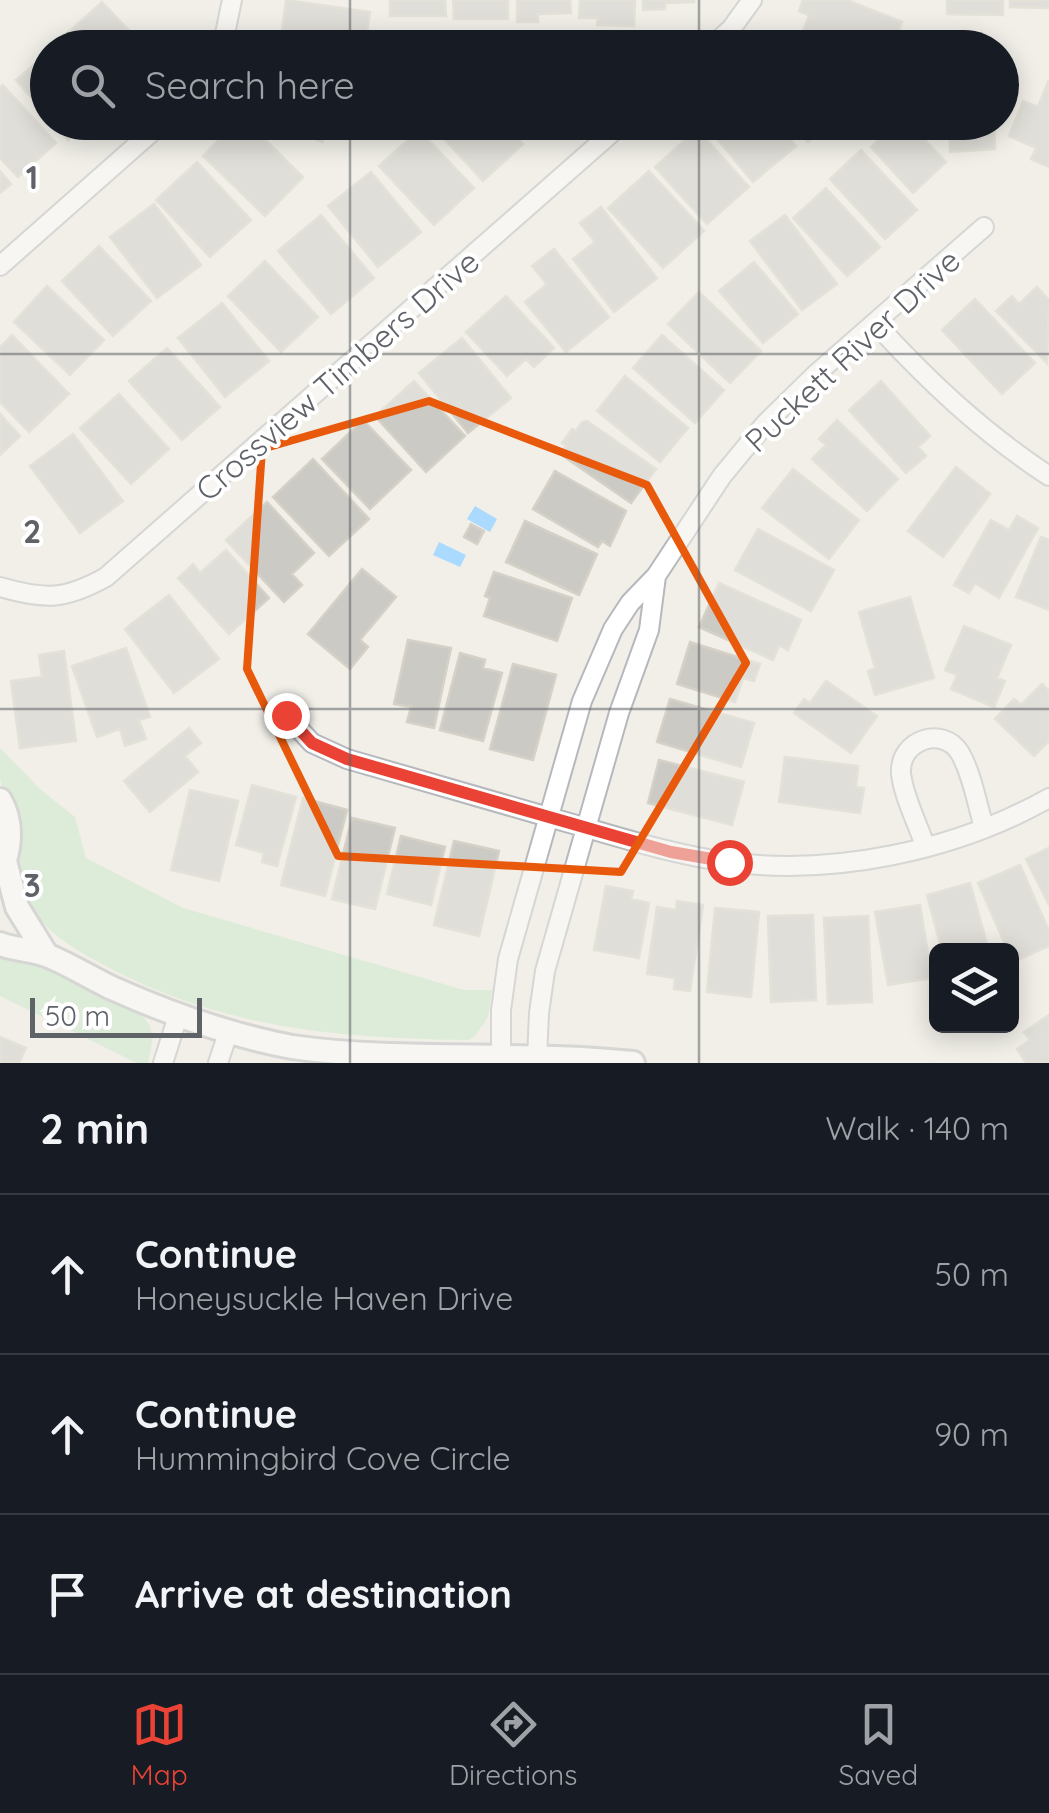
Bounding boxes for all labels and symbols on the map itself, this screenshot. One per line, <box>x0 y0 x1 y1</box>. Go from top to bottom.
text: 1 <box>26 157 38 197</box>
street label: Puckett River Drive <box>736 240 968 460</box>
street label: Crossview Timbers Drive <box>187 241 487 509</box>
text: 2 <box>23 511 41 551</box>
route end <box>264 693 310 739</box>
route start <box>707 840 753 886</box>
text: 3 <box>23 865 41 905</box>
scale bar <box>30 993 202 1038</box>

